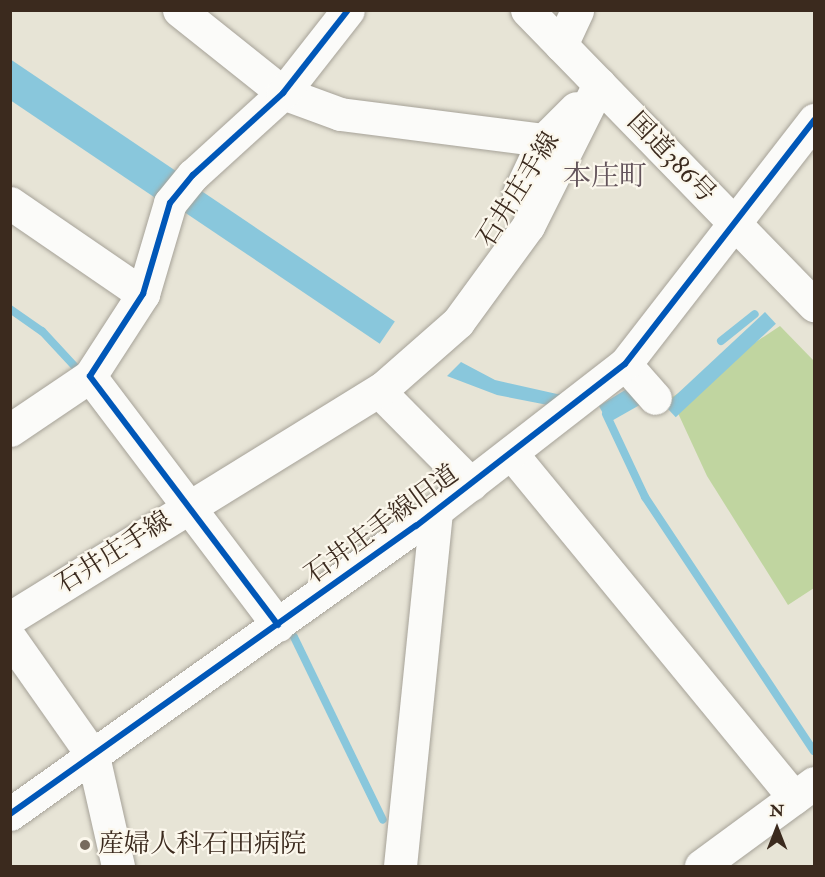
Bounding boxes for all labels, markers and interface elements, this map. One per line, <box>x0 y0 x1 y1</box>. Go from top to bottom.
street label: 国道386号 <box>620 106 722 210</box>
street label: 石井庄手線 <box>471 127 567 253</box>
district label: 本庄町 <box>563 160 647 194</box>
street label: 石井庄手線旧道 <box>299 459 465 591</box>
street label: 石井庄手線 <box>51 505 177 601</box>
north arrow <box>747 799 807 859</box>
text: N <box>770 801 784 821</box>
place label: 産婦人科石田病院 <box>98 829 306 861</box>
marker: 産婦人科石田病院 <box>76 836 94 854</box>

